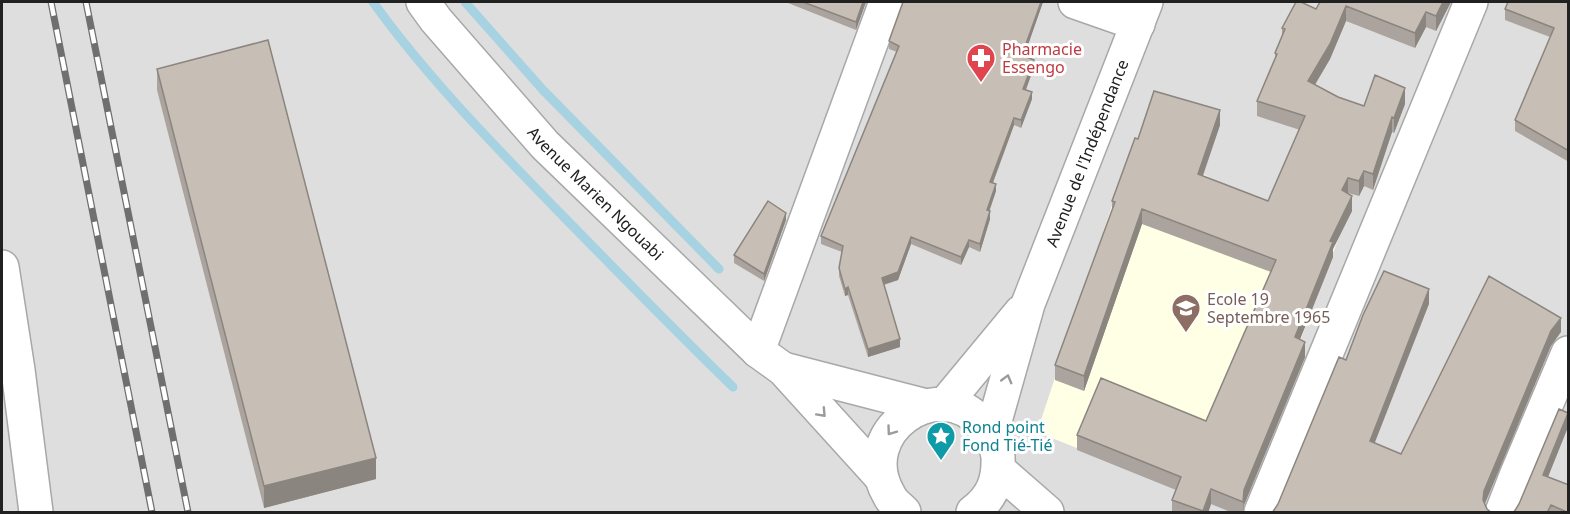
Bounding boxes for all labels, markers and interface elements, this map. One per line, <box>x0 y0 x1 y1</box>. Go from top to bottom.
place label: Pharmacie Essengo <box>1002 38 1082 78</box>
pharmacy icon: Pharmacie Essengo <box>965 42 997 84</box>
street label: Avenue de l'Indépendance <box>1040 56 1133 250</box>
street label: Avenue Marien Ngouabi <box>523 122 668 265</box>
place label: Ecole 19 Septembre 1965 <box>1207 288 1330 328</box>
school or university icon: Ecole 19 Septembre 1965 <box>1170 292 1202 334</box>
one-way arrow <box>1000 374 1012 385</box>
one-way arrow <box>815 406 826 416</box>
place label: Rond point Fond Tié-Tié <box>962 416 1052 456</box>
place icon: Rond point Fond Tié-Tié <box>925 420 957 462</box>
one-way arrow <box>887 425 898 436</box>

